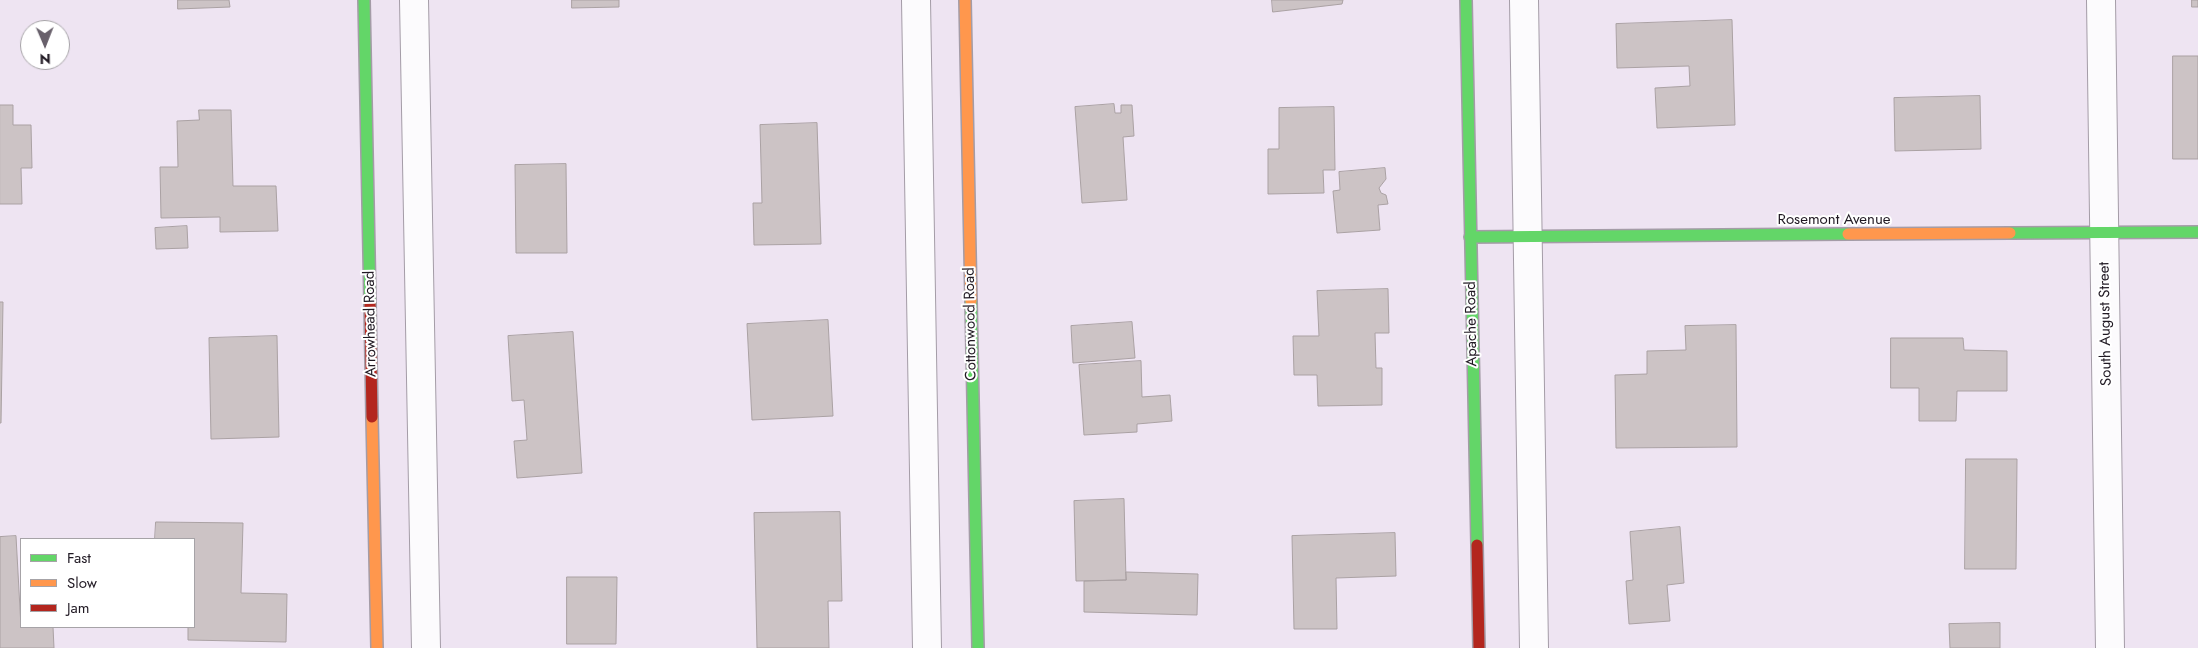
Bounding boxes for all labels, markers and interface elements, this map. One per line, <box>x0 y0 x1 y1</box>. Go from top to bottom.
north arrow <box>20 20 70 70</box>
text: N <box>40 49 51 69</box>
street label: Rosemont Avenue <box>1778 211 1890 229</box>
street label: South August Street <box>2096 262 2116 386</box>
street label: Cottonwood Road <box>961 267 981 381</box>
street label: Arrowhead Road <box>361 271 381 377</box>
street label: Apache Road <box>1462 281 1482 367</box>
legend <box>20 538 195 628</box>
text: Fast <box>67 547 91 569</box>
text: Slow <box>67 572 97 594</box>
text: Jam <box>67 597 90 619</box>

